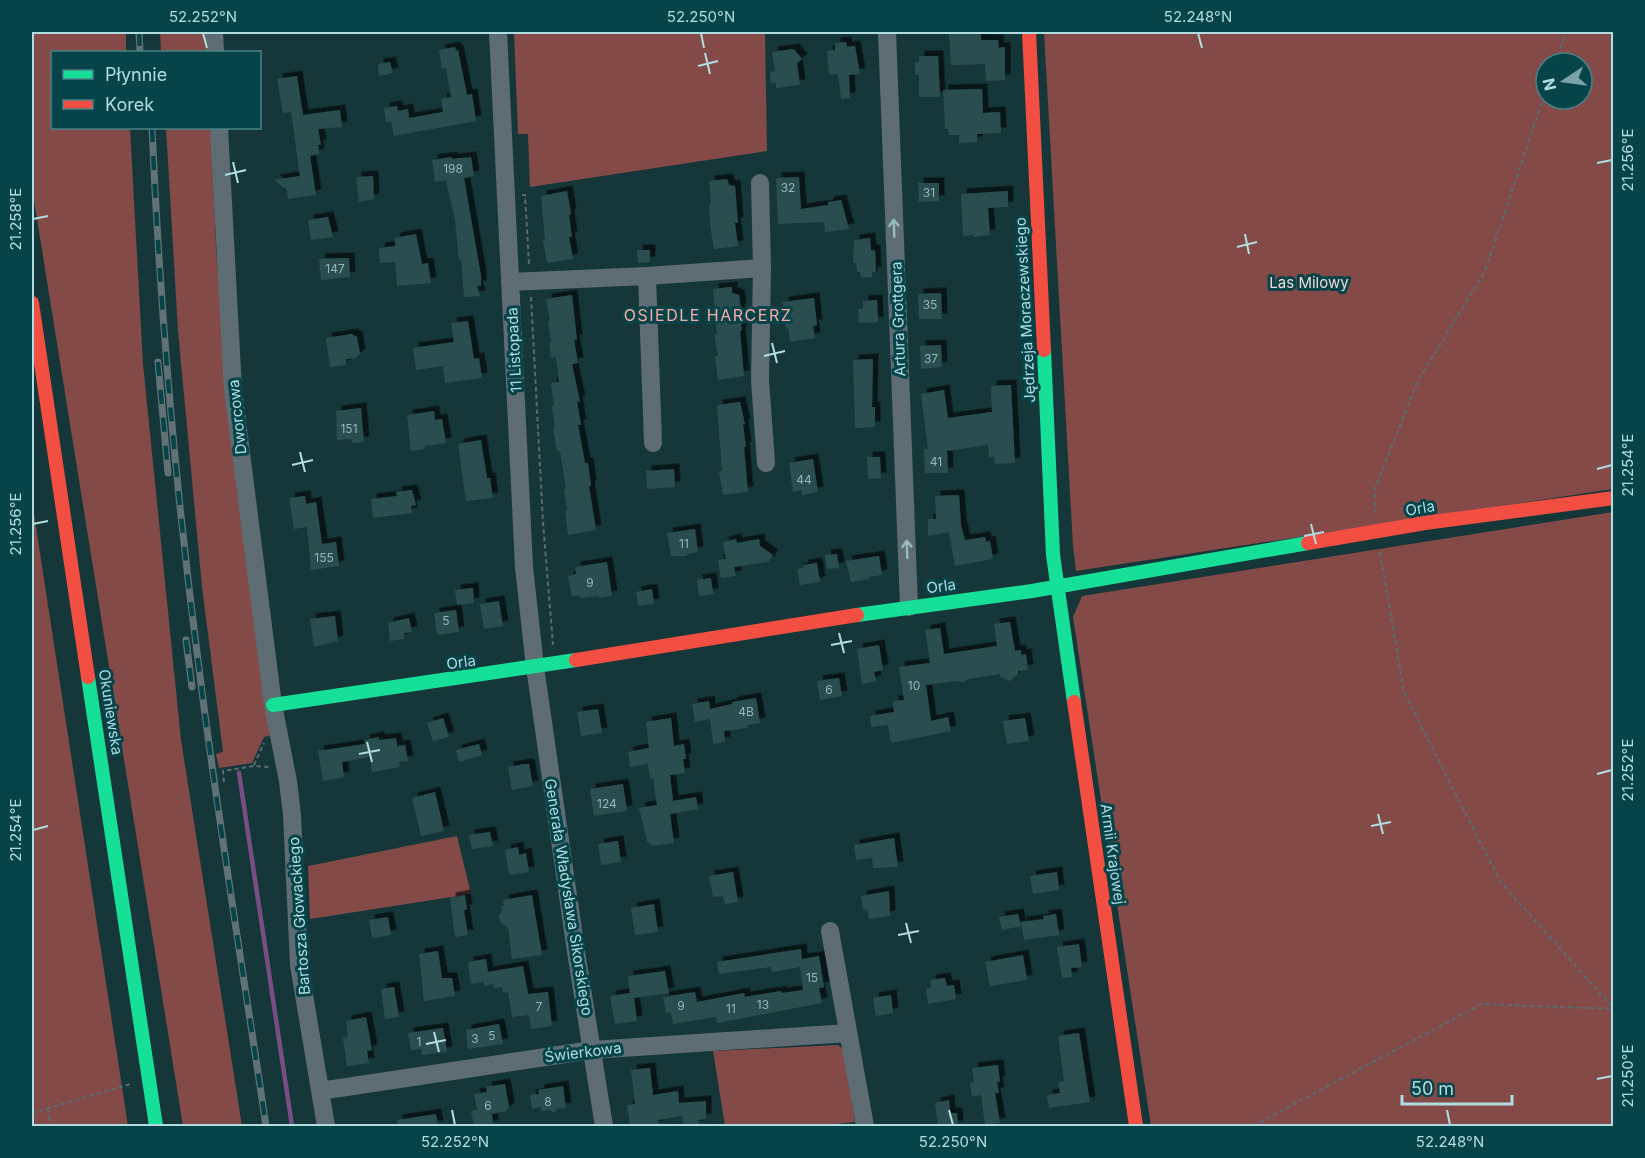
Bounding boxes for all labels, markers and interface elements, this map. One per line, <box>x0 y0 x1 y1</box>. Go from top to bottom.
text: 52.252°N <box>169 7 237 26</box>
text: 52.250°N <box>667 7 735 26</box>
text: 52.248°N <box>1164 7 1232 26</box>
legend <box>51 51 261 129</box>
north arrow <box>1534 51 1594 111</box>
text: Płynnie <box>105 64 167 85</box>
text: N <box>1538 76 1561 93</box>
text: Korek <box>105 94 154 115</box>
text: 21.256°E <box>1618 129 1637 192</box>
house number: 198 <box>443 161 463 176</box>
house number: 32 <box>781 180 795 195</box>
house number: 31 <box>923 185 935 200</box>
text: 21.258°E <box>6 188 25 250</box>
street label: Jędrzeja Moraczewskiego <box>1011 217 1039 403</box>
one-way arrow <box>889 219 900 239</box>
house number: 147 <box>325 261 345 276</box>
street label: Artura Grottgera <box>886 261 910 377</box>
park label: Las Milowy <box>1269 273 1349 292</box>
house number: 35 <box>923 297 937 312</box>
district label: OSIEDLE HARCERZ <box>624 305 792 325</box>
street label: 11 Listopada <box>502 307 526 393</box>
house number: 37 <box>924 351 938 366</box>
street label: Dworcowa <box>224 379 250 455</box>
house number: 151 <box>340 421 358 436</box>
text: 21.254°E <box>1618 433 1637 497</box>
house number: 41 <box>930 454 942 469</box>
house number: 44 <box>796 472 812 487</box>
text: 21.256°E <box>6 493 25 556</box>
street label: Orla <box>1404 496 1436 520</box>
house number: 11 <box>679 536 689 551</box>
one-way arrow <box>902 539 913 559</box>
house number: 155 <box>314 550 334 565</box>
house number: 9 <box>586 575 594 590</box>
street label: Orla <box>925 575 957 597</box>
house number: 5 <box>442 613 450 628</box>
street label: Orla <box>445 651 477 673</box>
street label: Okuniewska <box>95 668 127 756</box>
house number: 10 <box>908 678 920 693</box>
house number: 6 <box>825 682 833 697</box>
house number: 4B <box>738 704 754 719</box>
text: 21.252°E <box>1618 739 1637 801</box>
street label: Generała Władysława Sikorskiego <box>541 777 597 1017</box>
house number: 124 <box>597 796 617 811</box>
text: 21.254°E <box>6 798 25 862</box>
street label: Armii Krajowej <box>1097 802 1129 906</box>
street label: Bartosza Głowackiego <box>284 836 314 996</box>
house number: 15 <box>806 970 818 985</box>
house number: 13 <box>757 997 769 1012</box>
house number: 9 <box>677 998 685 1013</box>
house number: 7 <box>536 999 543 1014</box>
house number: 11 <box>726 1001 736 1016</box>
house number: 5 <box>488 1028 496 1043</box>
house number: 3 <box>471 1031 479 1046</box>
house number: 1 <box>417 1034 421 1049</box>
street label: Świerkowa <box>543 1038 623 1066</box>
text: 21.250°E <box>1618 1044 1637 1108</box>
scale bar <box>1402 1068 1512 1106</box>
text: 50 m <box>1411 1078 1454 1099</box>
house number: 8 <box>544 1094 552 1109</box>
house number: 6 <box>484 1098 492 1113</box>
text: 52.252°N <box>421 1132 489 1151</box>
text: 52.250°N <box>919 1132 987 1151</box>
text: 52.248°N <box>1416 1132 1484 1151</box>

